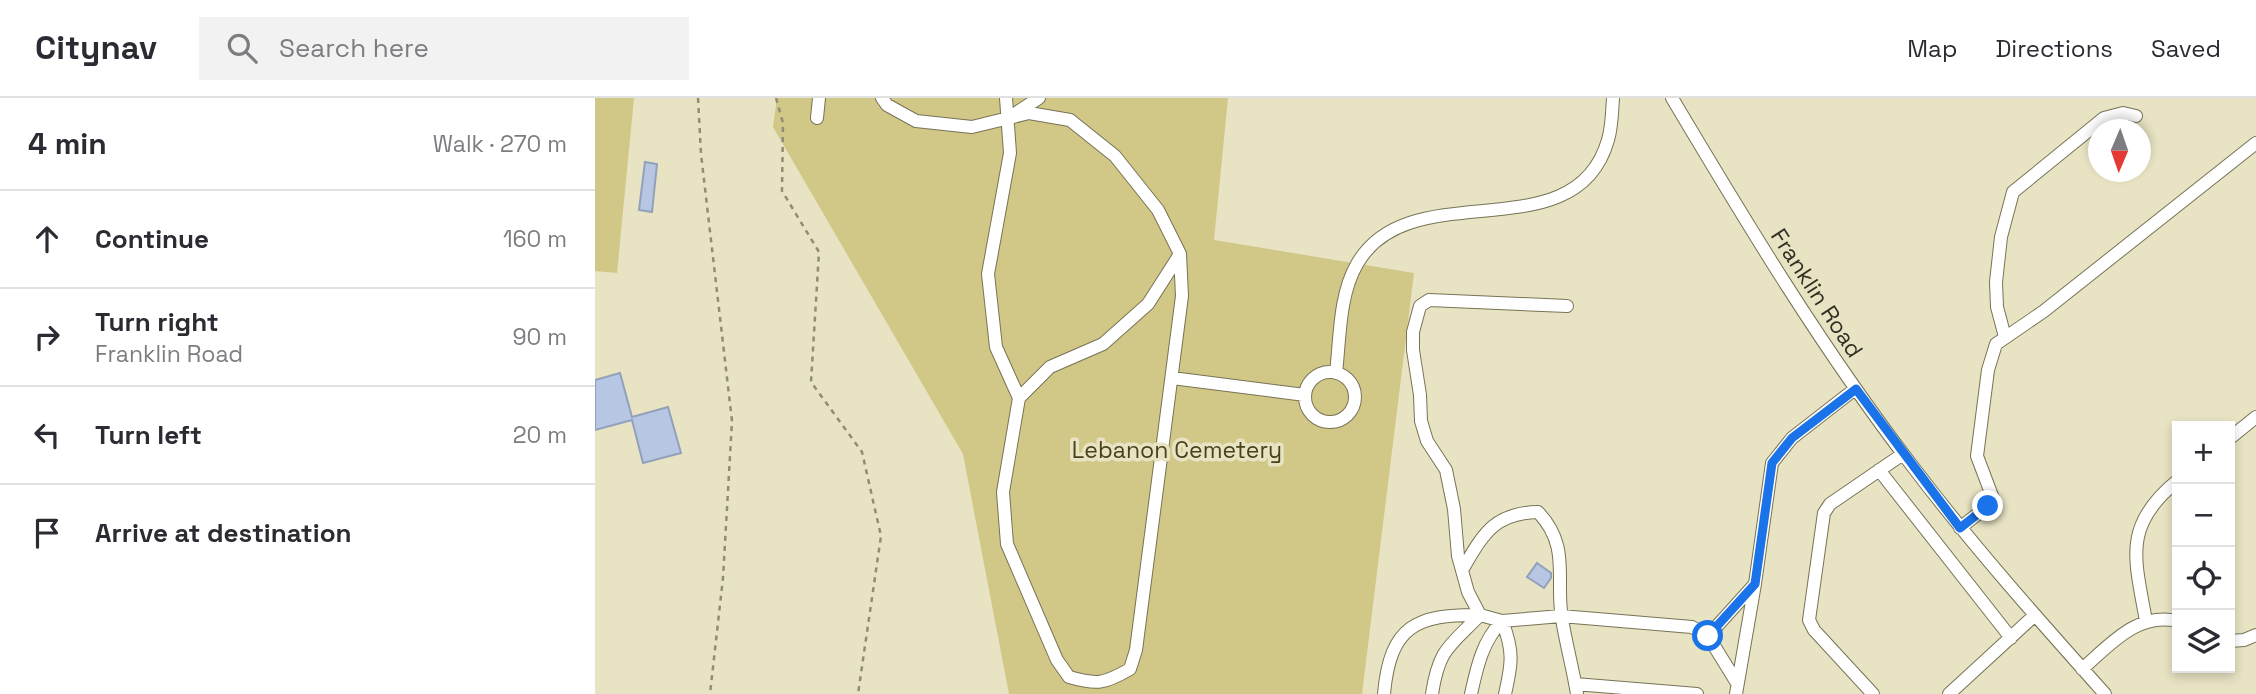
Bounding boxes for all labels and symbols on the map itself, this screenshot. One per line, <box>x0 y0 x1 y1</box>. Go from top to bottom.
north arrow <box>2088 119 2151 182</box>
street label: Franklin Road <box>1764 223 1870 363</box>
park label: Lebanon Cemetery <box>1072 435 1282 465</box>
route end <box>1972 490 2003 521</box>
route start <box>1692 620 1723 651</box>

